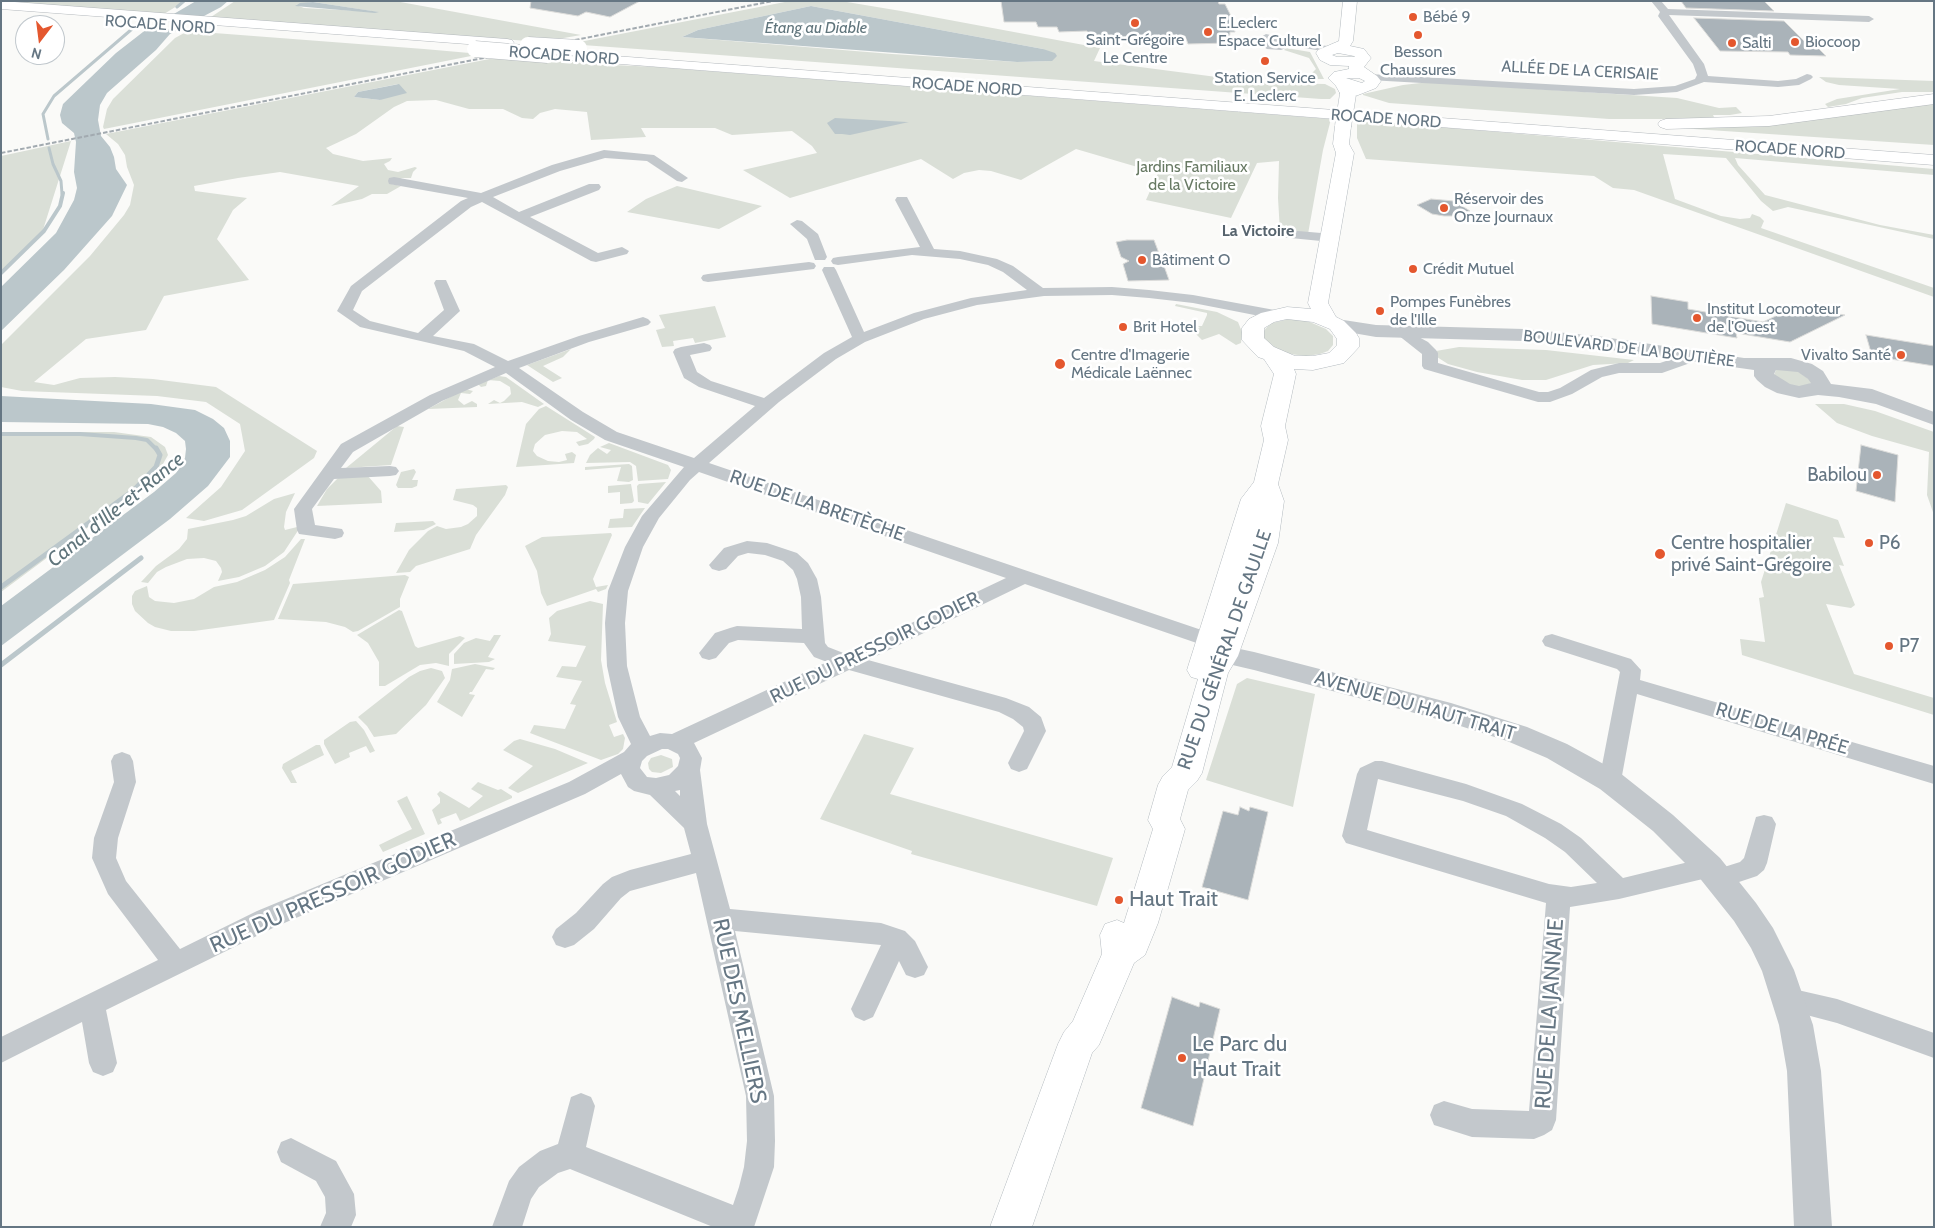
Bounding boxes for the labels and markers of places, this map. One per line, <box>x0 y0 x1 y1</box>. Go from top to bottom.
place label: Bébé 9 <box>1423 7 1471 27</box>
marker: Bébé 9 <box>1407 11 1419 23</box>
place label: E.Leclerc Espace Culturel <box>1218 13 1321 51</box>
marker: Saint-Grégoire Le Centre <box>1129 17 1141 29</box>
marker: E.Leclerc Espace Culturel <box>1202 26 1214 38</box>
marker: Besson Chaussures <box>1412 29 1424 41</box>
place label: Saint-Grégoire Le Centre <box>1086 30 1184 68</box>
place label: Biocoop <box>1805 32 1860 52</box>
place label: Salti <box>1742 33 1772 53</box>
marker: Biocoop <box>1789 36 1801 48</box>
marker: Salti <box>1726 37 1738 49</box>
place label: Besson Chaussures <box>1380 42 1456 80</box>
marker: Station Service E. Leclerc <box>1259 55 1271 67</box>
place label: Station Service E. Leclerc <box>1214 68 1316 106</box>
place label: Réservoir des Onze Journaux <box>1454 189 1553 227</box>
marker: Réservoir des Onze Journaux <box>1438 202 1450 214</box>
place label: Bâtiment O <box>1152 250 1230 270</box>
marker: Bâtiment O <box>1136 254 1148 266</box>
place label: Crédit Mutuel <box>1423 259 1514 279</box>
marker: Crédit Mutuel <box>1407 263 1419 275</box>
place label: Pompes Funèbres de l'Ille <box>1390 292 1511 330</box>
place label: Institut Locomoteur de l'Ouest <box>1707 299 1840 337</box>
marker: Pompes Funèbres de l'Ille <box>1374 305 1386 317</box>
marker: Institut Locomoteur de l'Ouest <box>1691 312 1703 324</box>
place label: Brit Hotel <box>1133 317 1197 337</box>
marker: Brit Hotel <box>1117 321 1129 333</box>
place label: Centre d'Imagerie Médicale Laënnec <box>1071 345 1192 383</box>
place label: Vivalto Santé <box>1801 345 1891 365</box>
marker: Vivalto Santé <box>1895 349 1907 361</box>
marker: Centre d'Imagerie Médicale Laënnec <box>1053 357 1067 371</box>
place label: Babilou <box>1807 464 1867 486</box>
marker: Babilou <box>1871 469 1883 481</box>
place label: Centre hospitalier privé Saint-Grégoire <box>1671 532 1832 576</box>
place label: P6 <box>1879 532 1901 554</box>
marker: P6 <box>1863 537 1875 549</box>
marker: Centre hospitalier privé Saint-Grégoire <box>1653 547 1667 561</box>
place label: P7 <box>1899 635 1919 657</box>
marker: P7 <box>1883 640 1895 652</box>
place label: Haut Trait <box>1129 887 1218 913</box>
marker: Haut Trait <box>1113 894 1125 906</box>
place label: Le Parc du Haut Trait <box>1192 1032 1287 1084</box>
marker: Le Parc du Haut Trait <box>1176 1052 1188 1064</box>

